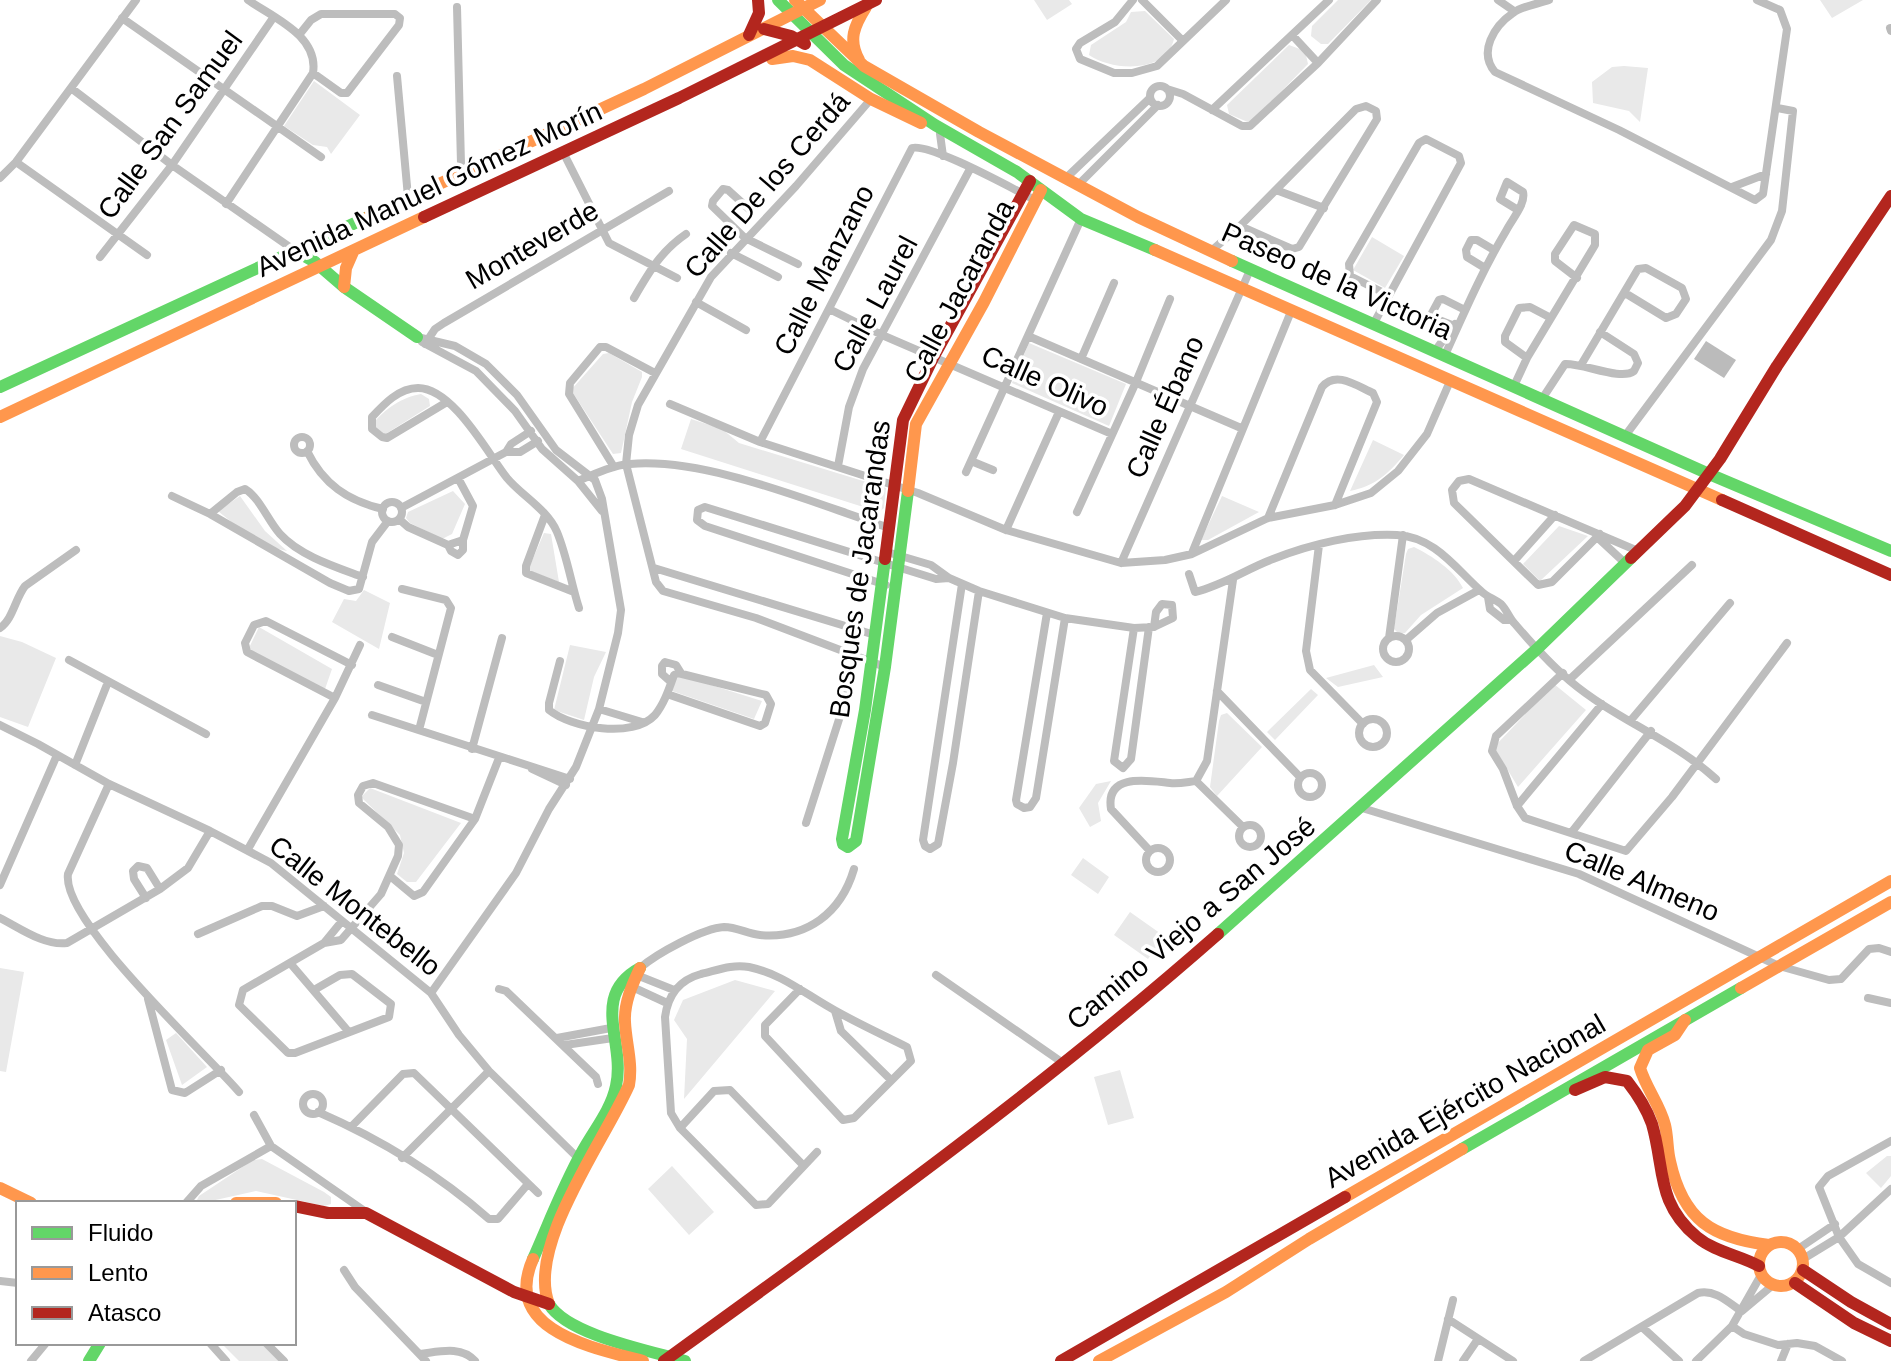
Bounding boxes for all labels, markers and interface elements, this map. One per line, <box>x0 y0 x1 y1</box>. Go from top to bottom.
street label: Calle San Samuel <box>92 25 248 225</box>
street label: Calle De los Cerdá <box>678 86 856 284</box>
street label: Avenida Manuel Gómez Morín <box>251 95 607 283</box>
street label: Calle Manzano <box>768 180 880 360</box>
street label: Calle Jacaranda <box>898 194 1020 388</box>
street label: Monteverde <box>460 195 604 295</box>
street label: Paseo de la Victoria <box>1217 216 1457 346</box>
street label: Calle Laurel <box>826 231 924 377</box>
street label: Calle Ébano <box>1120 331 1210 483</box>
street label: Calle Olivo <box>977 339 1113 423</box>
street label: Bosques de Jacarandas <box>824 418 896 720</box>
street label: Camino Viejo a San José <box>1061 810 1321 1036</box>
street label: Calle Montebello <box>263 830 447 982</box>
street label: Calle Almeno <box>1560 834 1724 928</box>
street label: Avenida Ejército Nacional <box>1319 1008 1611 1194</box>
legend <box>16 1201 296 1345</box>
text: Fluido <box>88 1219 153 1246</box>
text: Lento <box>88 1259 148 1286</box>
text: Atasco <box>88 1299 161 1326</box>

